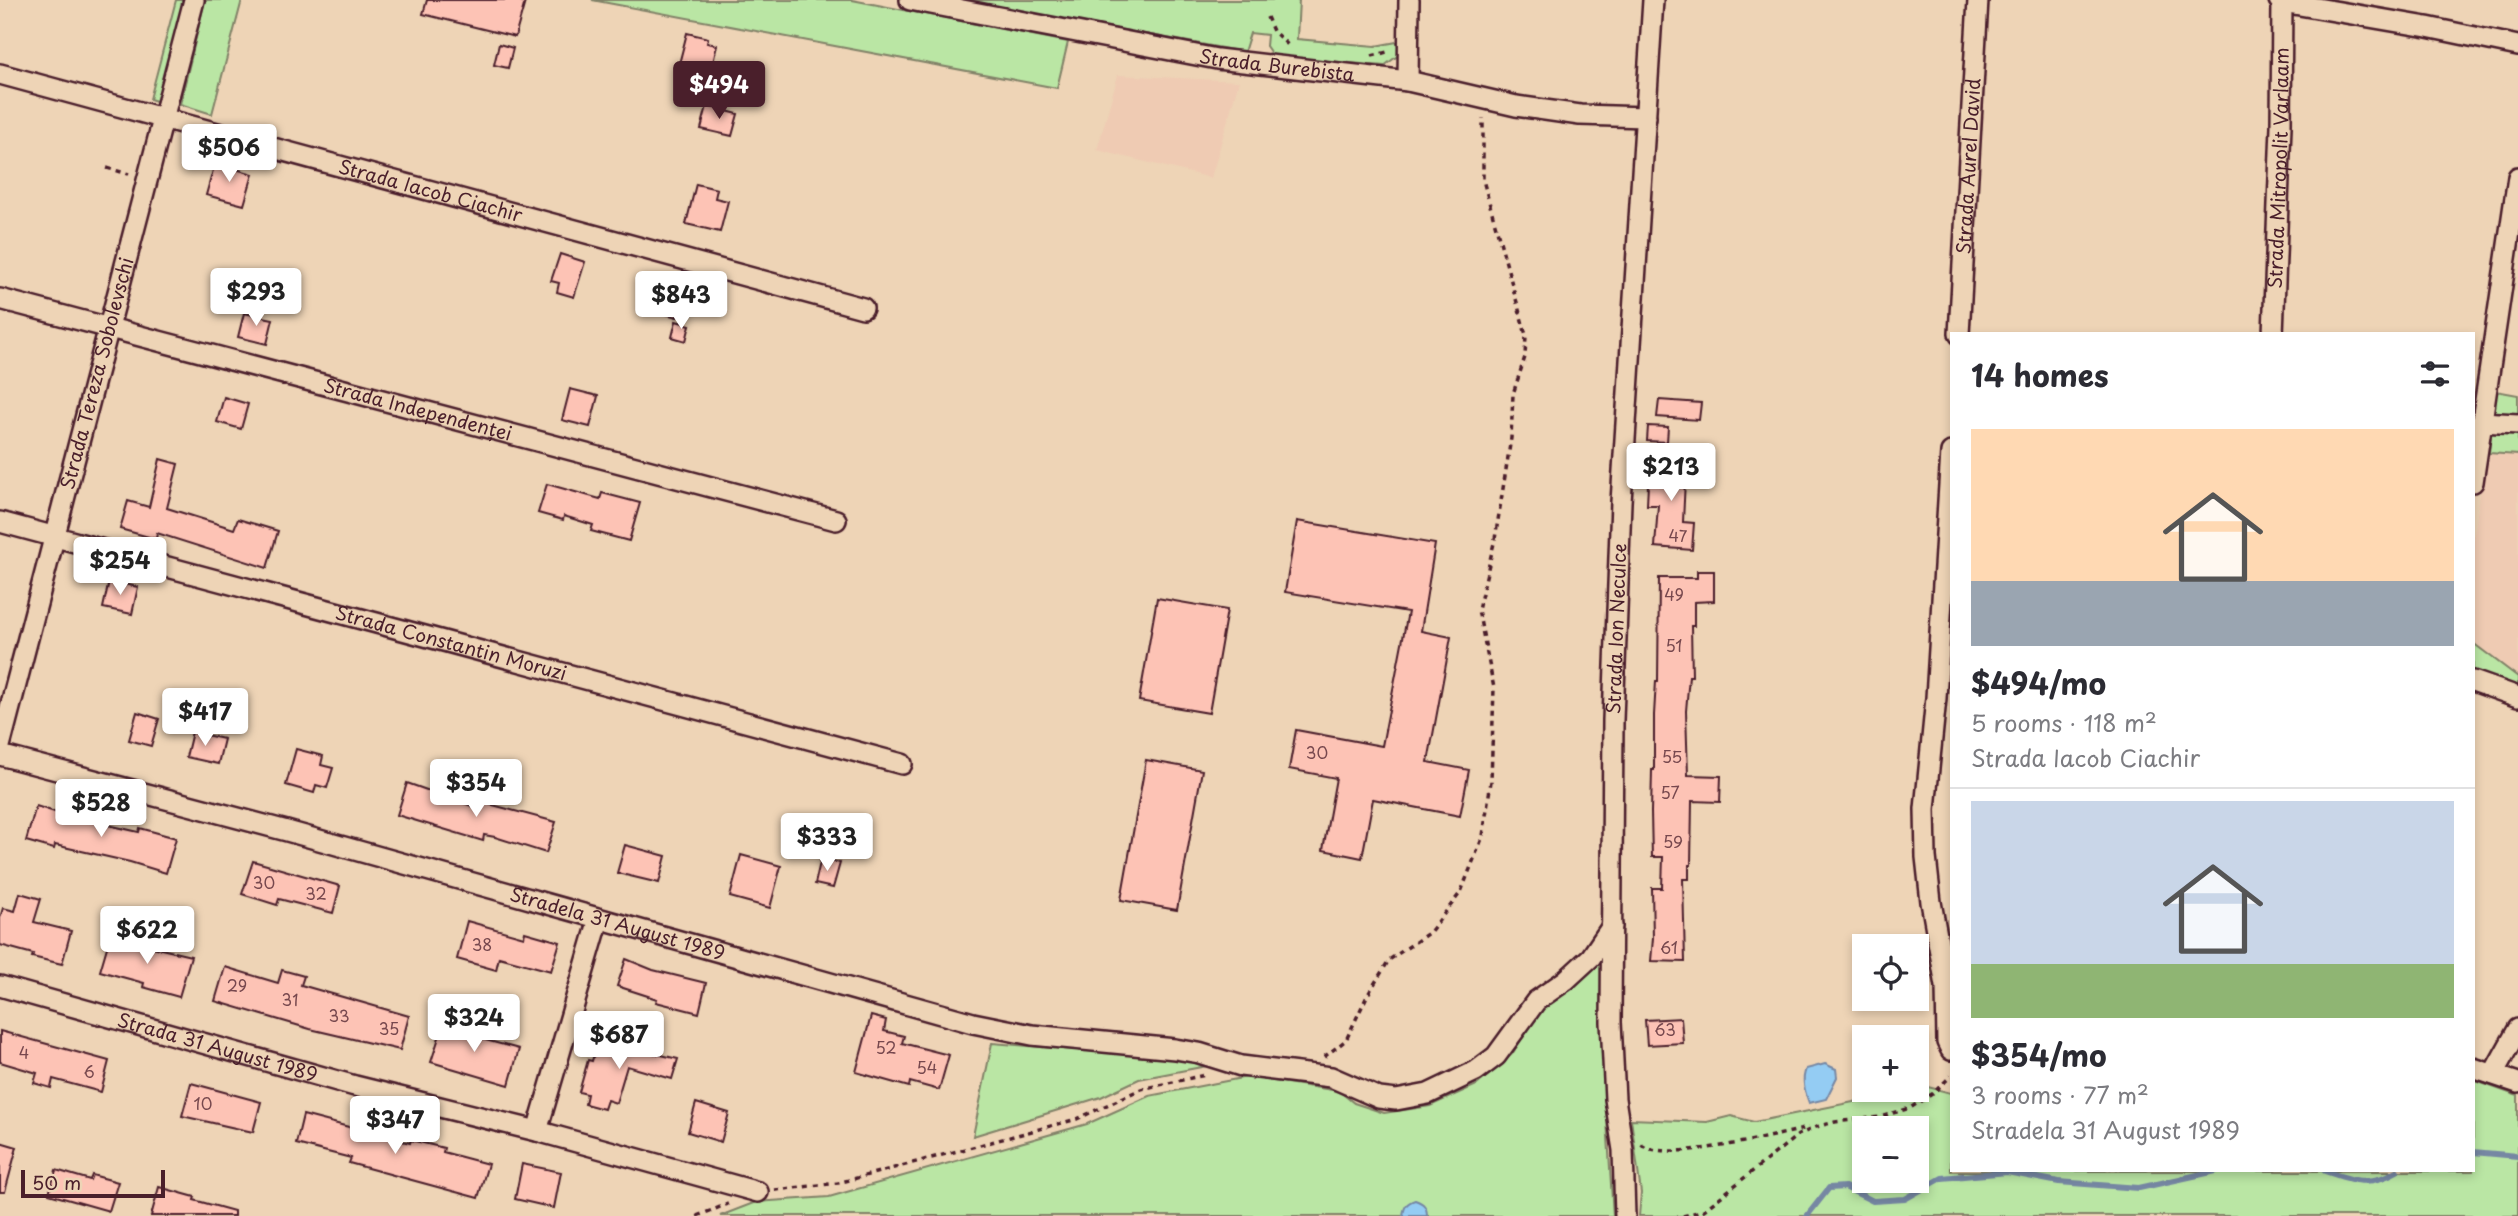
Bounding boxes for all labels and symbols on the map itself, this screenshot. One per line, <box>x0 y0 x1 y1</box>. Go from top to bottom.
street label: Strada Burebista <box>1197 41 1356 88</box>
street label: Strada Mitropolit Varlaam <box>2260 47 2295 289</box>
pin: $494 <box>678 61 760 121</box>
street label: Strada Aurel David <box>1949 77 1987 255</box>
pin: $506 <box>188 124 270 184</box>
street label: Strada Iacob Ciachir <box>336 151 526 228</box>
street label: Strada Tereza Sobolevschi <box>52 254 140 492</box>
pin: $293 <box>215 268 297 328</box>
pin: $843 <box>640 272 722 331</box>
street label: Strada Independenței <box>321 370 515 447</box>
pin: $213 <box>1630 444 1712 503</box>
house number: 47 <box>1669 523 1688 547</box>
pin: $254 <box>79 538 161 597</box>
street label: Strada Ion Neculce <box>1598 543 1632 715</box>
house number: 49 <box>1664 582 1684 606</box>
street label: Strada Constantin Moruzi <box>333 598 570 686</box>
house number: 51 <box>1665 633 1683 657</box>
pin: $417 <box>164 688 246 748</box>
house number: 30 <box>1306 740 1328 764</box>
house number: 55 <box>1662 744 1682 768</box>
pin: $354 <box>435 760 517 819</box>
pin: $528 <box>60 780 142 839</box>
house number: 57 <box>1660 780 1680 804</box>
pin: $333 <box>786 814 868 873</box>
house number: 59 <box>1663 829 1683 853</box>
house number: 30 <box>253 870 275 894</box>
street label: Stradela 31 August 1989 <box>507 879 728 966</box>
house number: 32 <box>305 881 327 905</box>
pin: $622 <box>106 906 188 966</box>
house number: 38 <box>472 932 492 956</box>
house number: 61 <box>1660 935 1678 959</box>
house number: 29 <box>227 973 247 997</box>
house number: 31 <box>282 987 298 1011</box>
pin: $324 <box>433 995 515 1054</box>
house number: 33 <box>328 1003 350 1027</box>
street label: Strada 31 August 1989 <box>114 1005 321 1088</box>
pin: $687 <box>578 1012 660 1071</box>
house number: 35 <box>379 1016 399 1040</box>
house number: 63 <box>1654 1017 1676 1041</box>
house number: 52 <box>875 1035 897 1059</box>
house number: 4 <box>19 1040 29 1064</box>
house number: 54 <box>917 1055 937 1079</box>
house number: 6 <box>83 1059 95 1083</box>
house number: 10 <box>194 1091 212 1115</box>
pin: $347 <box>354 1096 436 1156</box>
scale bar <box>21 1167 164 1199</box>

